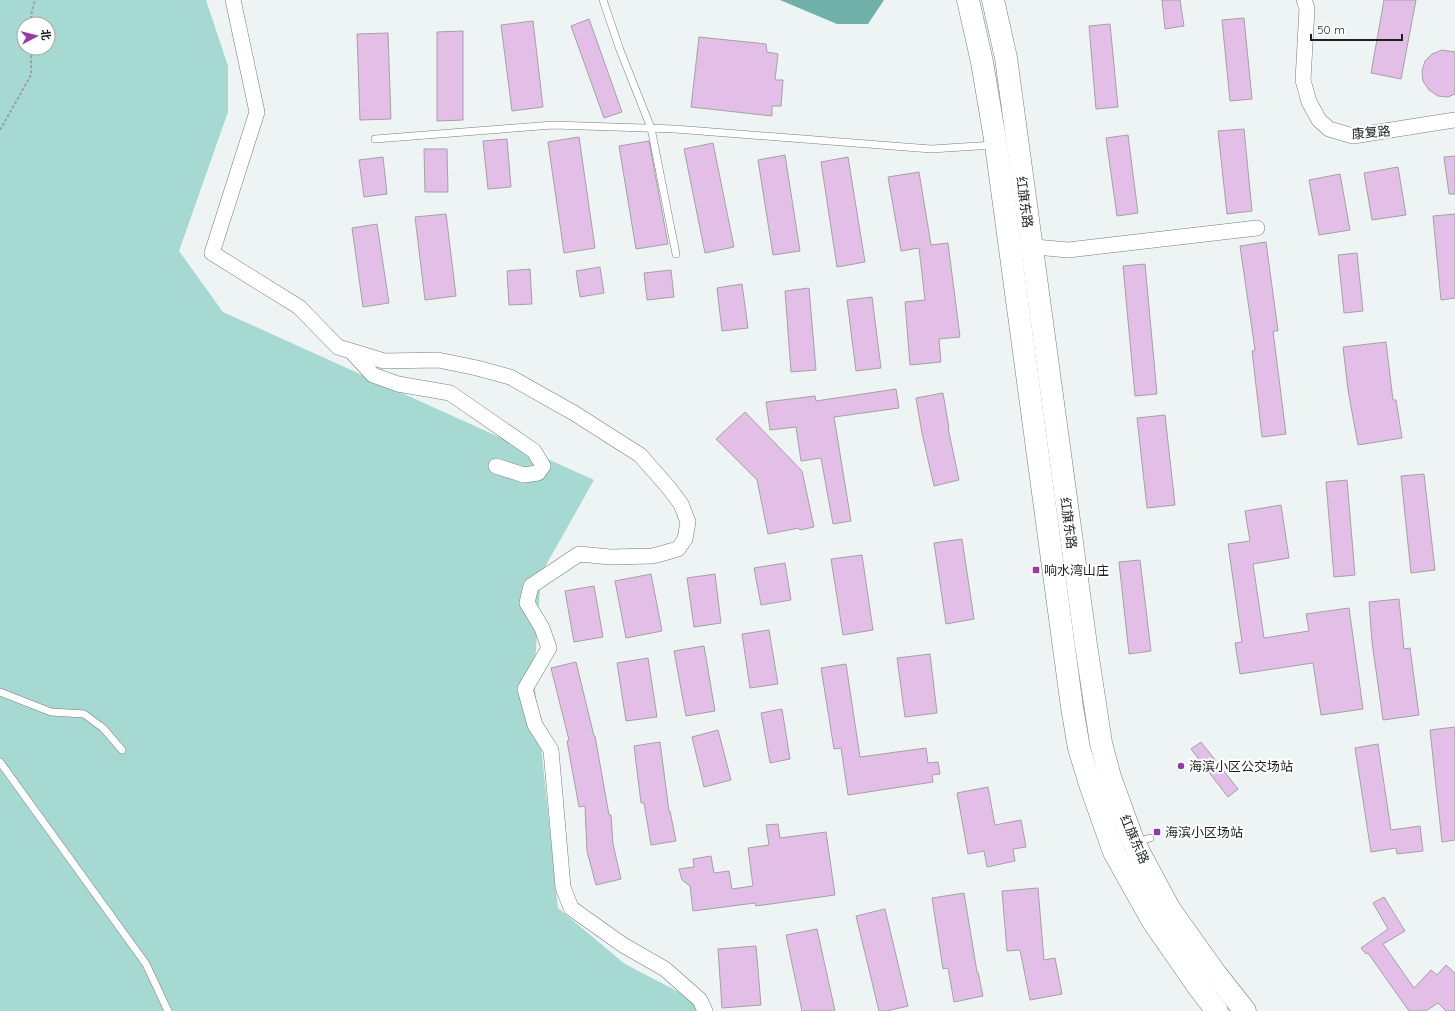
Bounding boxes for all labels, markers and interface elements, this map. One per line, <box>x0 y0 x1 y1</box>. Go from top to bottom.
north arrow <box>16 16 56 56</box>
scale bar <box>1311 16 1402 42</box>
text: 50 m <box>1317 22 1345 37</box>
text: 北 <box>38 28 54 41</box>
street label: 康复路 <box>1351 122 1391 142</box>
street label: 红旗东路 <box>1013 175 1037 229</box>
street label: 红旗东路 <box>1057 496 1081 550</box>
place label: 响水湾山庄 <box>1044 562 1109 578</box>
marker: 响水湾山庄 <box>1031 565 1041 575</box>
place label: 海滨小区公交场站 <box>1189 758 1293 774</box>
marker: 海滨小区公交场站 <box>1176 761 1186 771</box>
street label: 红旗东路 <box>1117 812 1153 866</box>
place label: 海滨小区场站 <box>1165 824 1243 840</box>
marker: 海滨小区场站 <box>1152 827 1162 837</box>

